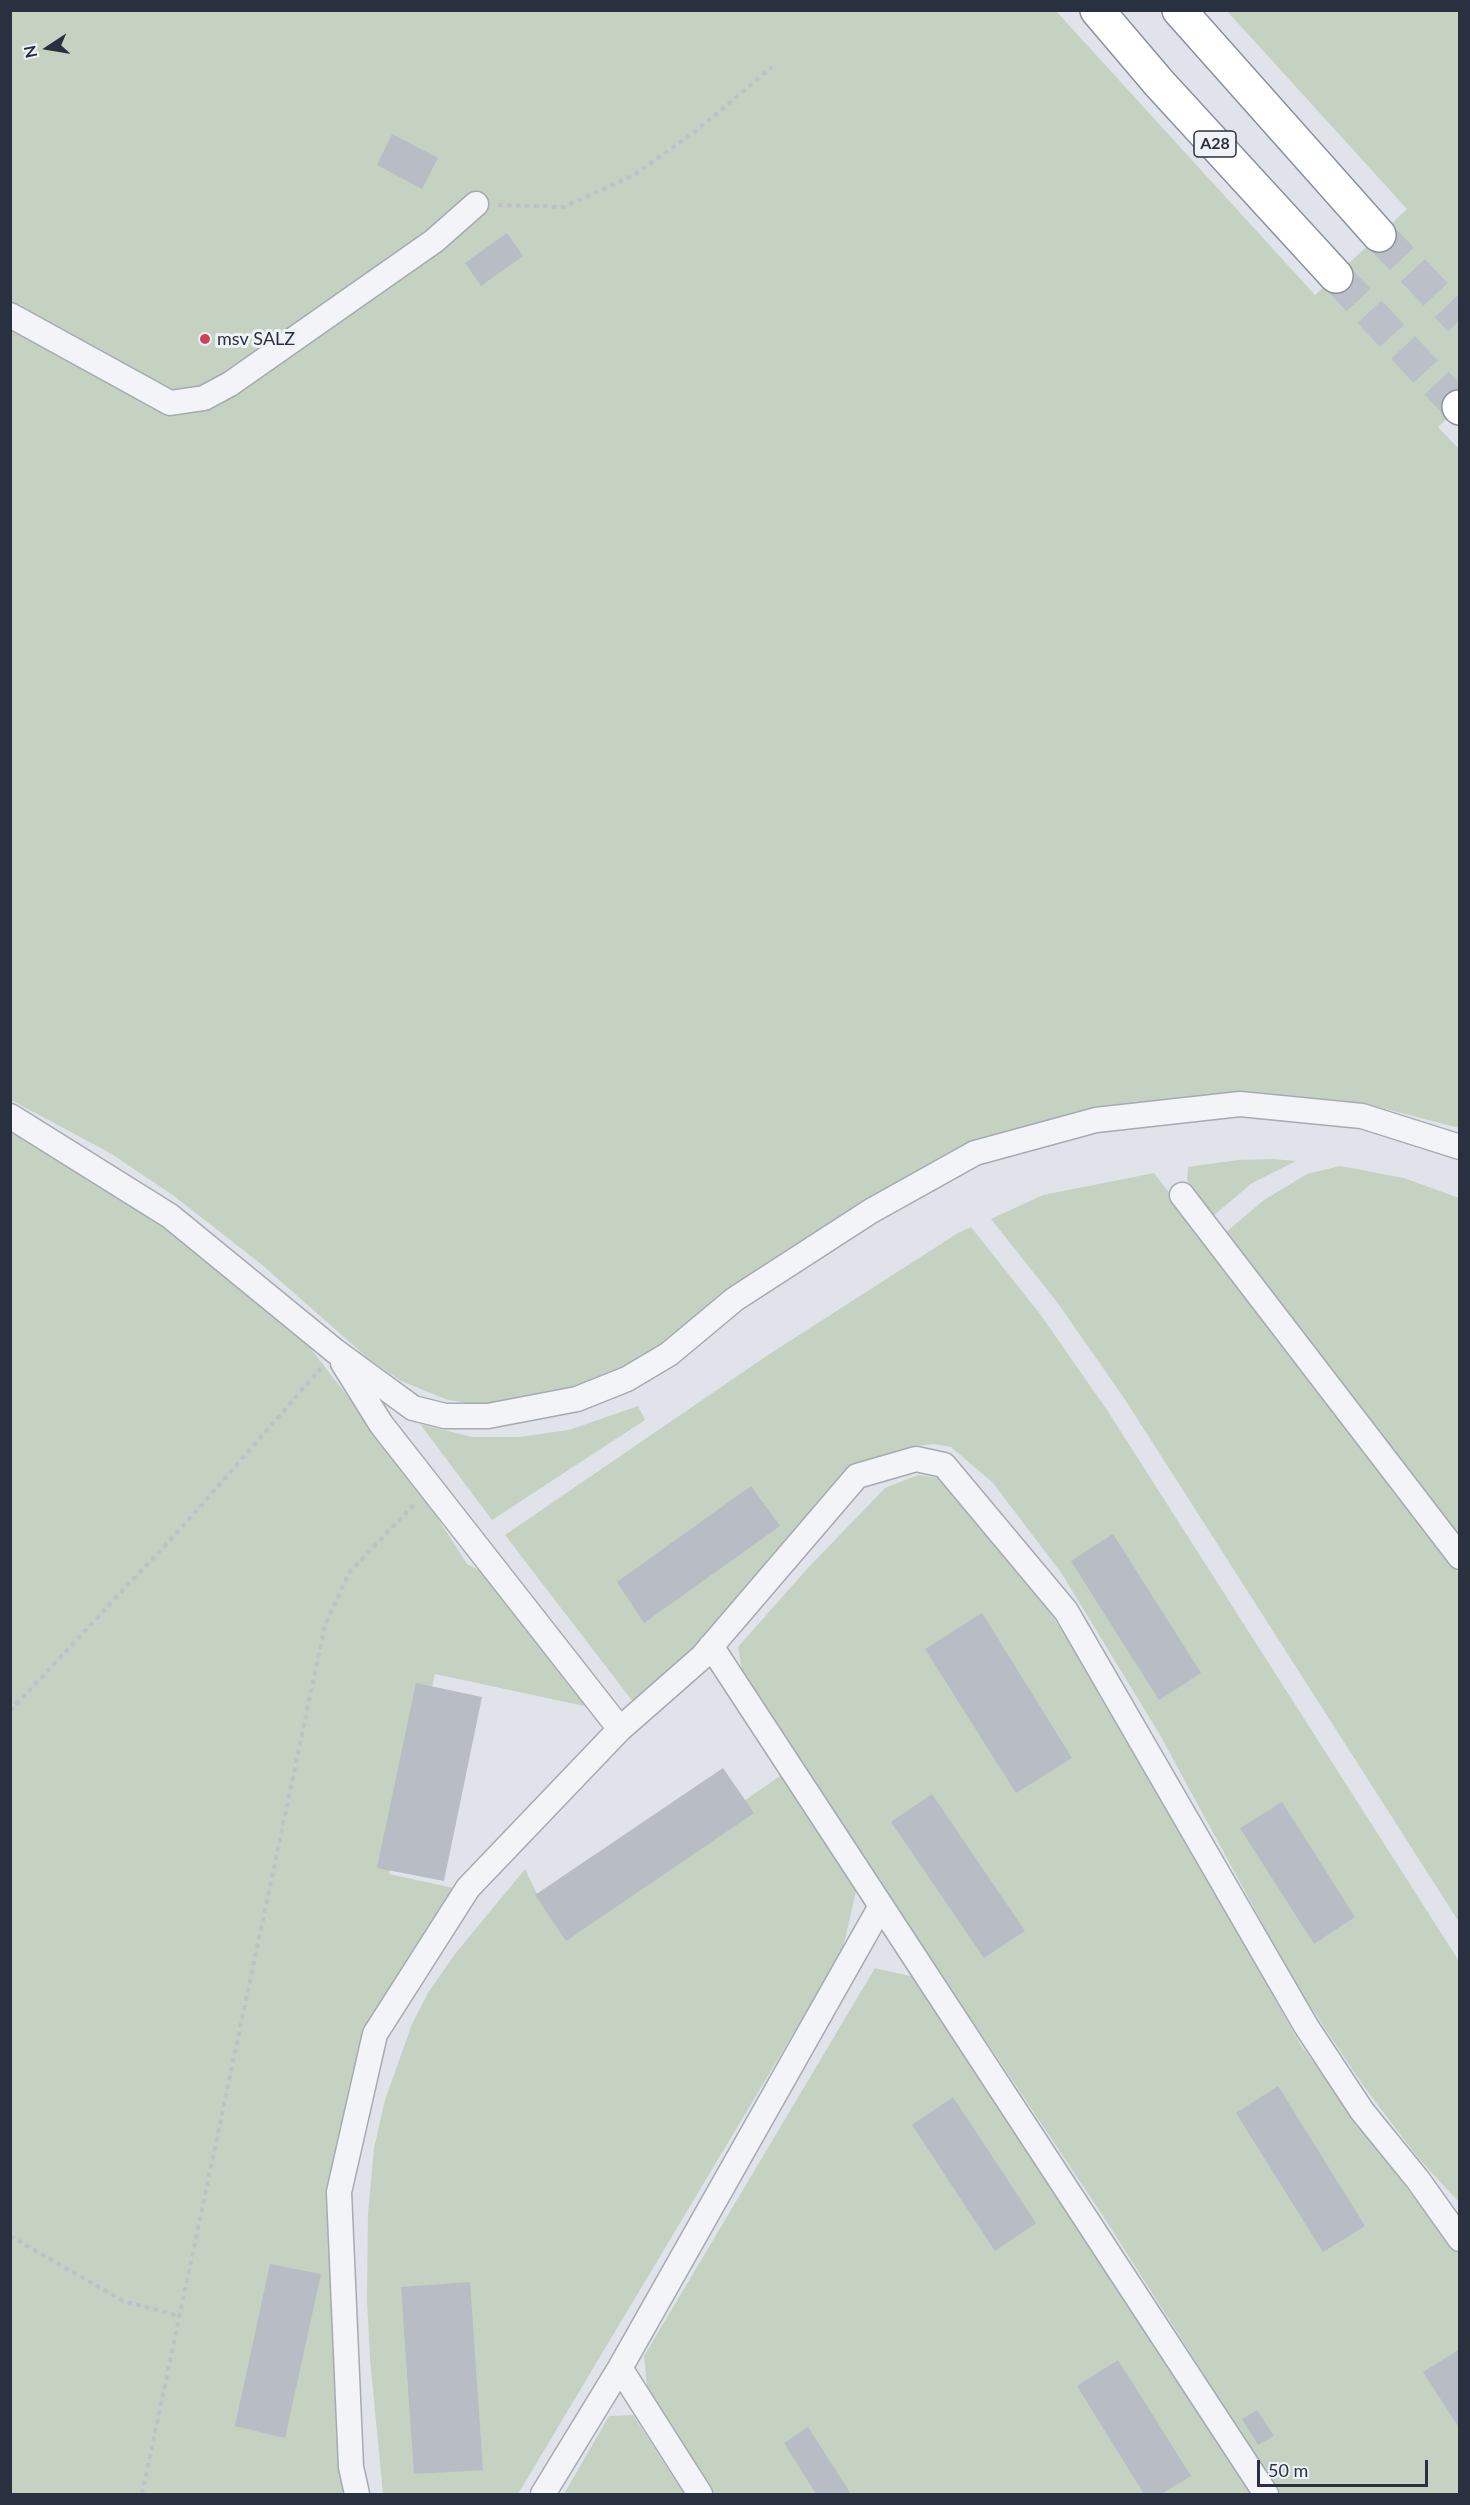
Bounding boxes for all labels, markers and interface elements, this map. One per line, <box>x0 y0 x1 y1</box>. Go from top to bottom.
north arrow <box>18 18 78 78</box>
text: N <box>19 44 40 60</box>
road number: A28 <box>1194 131 1236 157</box>
place label: msv SALZ <box>217 328 295 350</box>
marker: msv SALZ <box>198 332 212 346</box>
scale bar <box>1260 2448 1431 2486</box>
text: 50 m <box>1268 2459 1308 2481</box>

